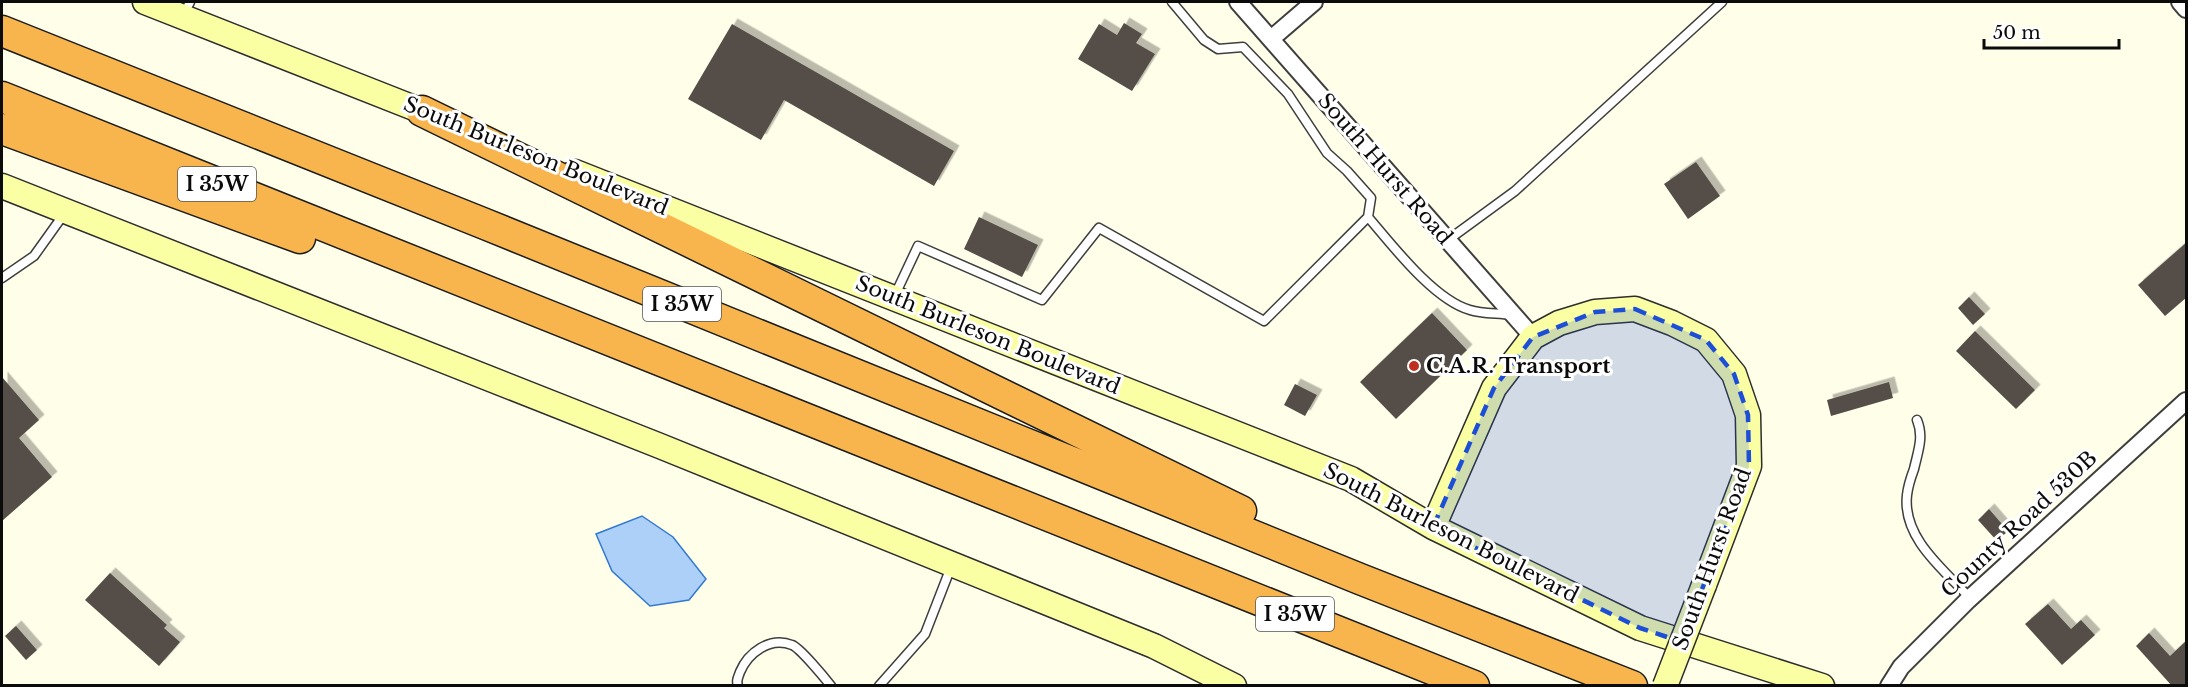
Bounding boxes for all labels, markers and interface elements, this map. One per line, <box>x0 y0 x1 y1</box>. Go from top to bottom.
scale bar <box>1984 12 2119 50</box>
text: 50 m <box>1993 22 2041 44</box>
street label: South Hurst Road <box>1312 88 1458 250</box>
street label: South Burleson Boulevard <box>400 91 672 221</box>
road number: I 35W <box>178 167 256 201</box>
street label: South Burleson Boulevard <box>852 270 1124 400</box>
road number: I 35W <box>643 287 721 321</box>
place label: C.A.R. Transport <box>1426 353 1610 379</box>
marker: C.A.R. Transport <box>1407 359 1421 373</box>
street label: County Road 530B <box>1936 445 2102 603</box>
street label: South Burleson Boulevard <box>1319 457 1583 609</box>
street label: South Hurst Road <box>1667 464 1757 654</box>
road number: I 35W <box>1256 597 1334 631</box>

